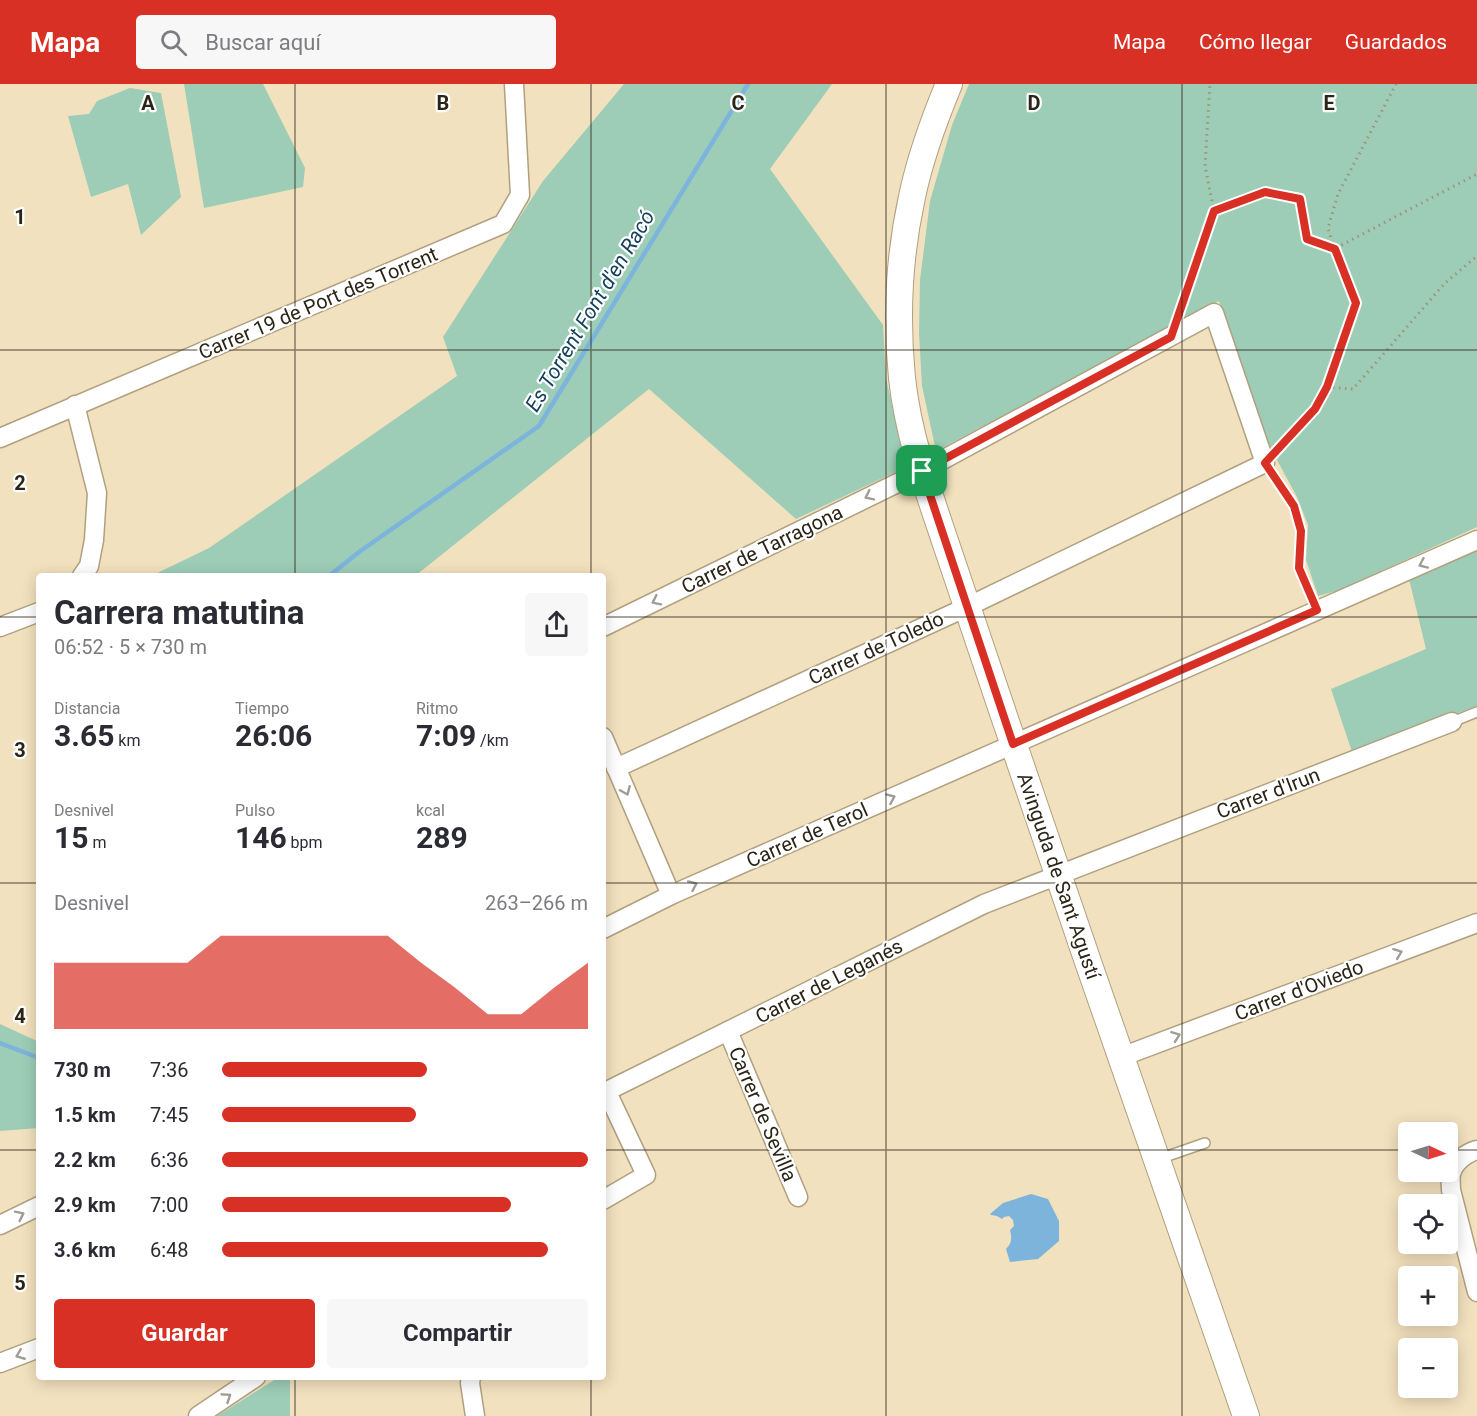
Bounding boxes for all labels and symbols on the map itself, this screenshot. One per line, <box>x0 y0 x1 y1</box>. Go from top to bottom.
text: A <box>141 91 155 115</box>
text: B <box>437 91 449 115</box>
text: C <box>731 91 745 115</box>
text: D <box>1028 91 1041 115</box>
text: E <box>1323 91 1335 115</box>
text: 1 <box>14 205 26 229</box>
water label: Es Torrent Font d'en Racó <box>520 206 660 416</box>
street label: Carrer 19 de Port des Torrent <box>195 242 441 364</box>
pin <box>896 445 947 496</box>
text: 2 <box>14 471 26 495</box>
one-way arrow <box>865 489 876 501</box>
street label: Carrer de Tarragona <box>677 500 847 598</box>
one-way arrow <box>1419 556 1430 568</box>
one-way arrow <box>652 594 663 605</box>
street label: Carrer de Toledo <box>804 606 948 690</box>
text: 3 <box>14 738 26 762</box>
street label: Carrer d'Irun <box>1213 762 1323 824</box>
street label: Avinguda de Sant Agustí <box>1012 770 1106 983</box>
one-way arrow <box>619 784 631 795</box>
one-way arrow <box>885 793 896 805</box>
street label: Carrer de Terol <box>743 797 871 873</box>
one-way arrow <box>687 880 698 892</box>
street label: Carrer de Leganés <box>751 934 907 1028</box>
one-way arrow <box>1391 948 1402 960</box>
street label: Carrer d'Oviedo <box>1231 954 1367 1026</box>
text: 4 <box>14 1004 26 1028</box>
one-way arrow <box>1169 1031 1180 1043</box>
street label: Carrer de Sevilla <box>724 1043 802 1185</box>
north arrow <box>1398 1122 1458 1182</box>
one-way arrow <box>13 1211 24 1223</box>
text: 5 <box>14 1271 26 1295</box>
one-way arrow <box>15 1348 26 1360</box>
one-way arrow <box>221 1392 231 1404</box>

